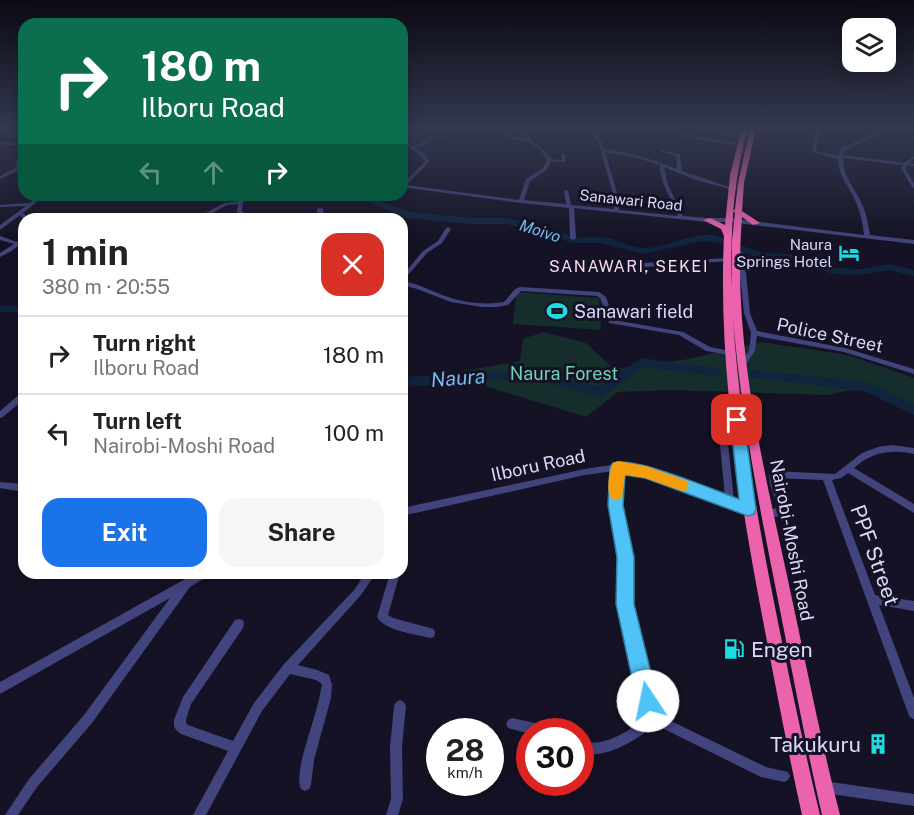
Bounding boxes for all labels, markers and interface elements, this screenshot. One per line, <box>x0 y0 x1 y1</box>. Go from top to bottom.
map controls <box>842 18 896 72</box>
button: layers <box>842 18 896 72</box>
text: 180 m <box>141 41 261 90</box>
icon: right <box>42 42 120 120</box>
text: Ilboru Road <box>141 91 285 123</box>
icon: left <box>134 156 167 189</box>
icon: ahead <box>197 156 230 189</box>
icon: right <box>260 156 293 189</box>
street label: Sanawari Road <box>579 186 683 214</box>
water label: Moivo <box>517 215 563 247</box>
text: 1 min <box>42 231 129 273</box>
button: close <box>321 233 384 296</box>
place label: Naura Springs Hotel <box>736 236 832 270</box>
hotel icon: Naura Springs Hotel <box>837 241 861 265</box>
district label: SANAWARI, SEKEI <box>549 257 709 276</box>
text: 380 m · 20:55 <box>42 275 170 299</box>
sports icon: Sanawari field <box>545 299 569 323</box>
place label: Sanawari field <box>574 301 693 322</box>
street label: Police Street <box>775 313 885 357</box>
text: Turn right <box>93 330 196 356</box>
icon: right <box>42 339 75 372</box>
text: 180 m <box>323 342 384 368</box>
text: Ilboru Road <box>93 356 200 380</box>
park label: Naura Forest <box>510 363 618 384</box>
water label: Naura <box>430 364 486 392</box>
pin <box>711 394 762 445</box>
icon: arrive <box>720 403 753 436</box>
text: Turn left <box>93 408 182 434</box>
icon: left <box>42 417 75 450</box>
text: 100 m <box>324 420 384 446</box>
text: Nairobi-Moshi Road <box>93 434 275 458</box>
street label: Ilboru Road <box>489 445 587 485</box>
street label: Nairobi-Moshi Road <box>766 458 818 622</box>
button: Exit <box>42 498 207 567</box>
button: Share <box>219 498 384 567</box>
street label: PPF Street <box>845 501 905 609</box>
fuel station icon: Engen <box>722 637 746 661</box>
place label: Engen <box>751 637 813 662</box>
position arrow <box>616 669 680 733</box>
speed limit sign: 30 <box>516 718 594 796</box>
text: 28 <box>445 732 485 768</box>
place label: Takukuru <box>770 732 861 757</box>
building icon: Takukuru <box>866 732 890 756</box>
text: km/h <box>447 764 483 781</box>

